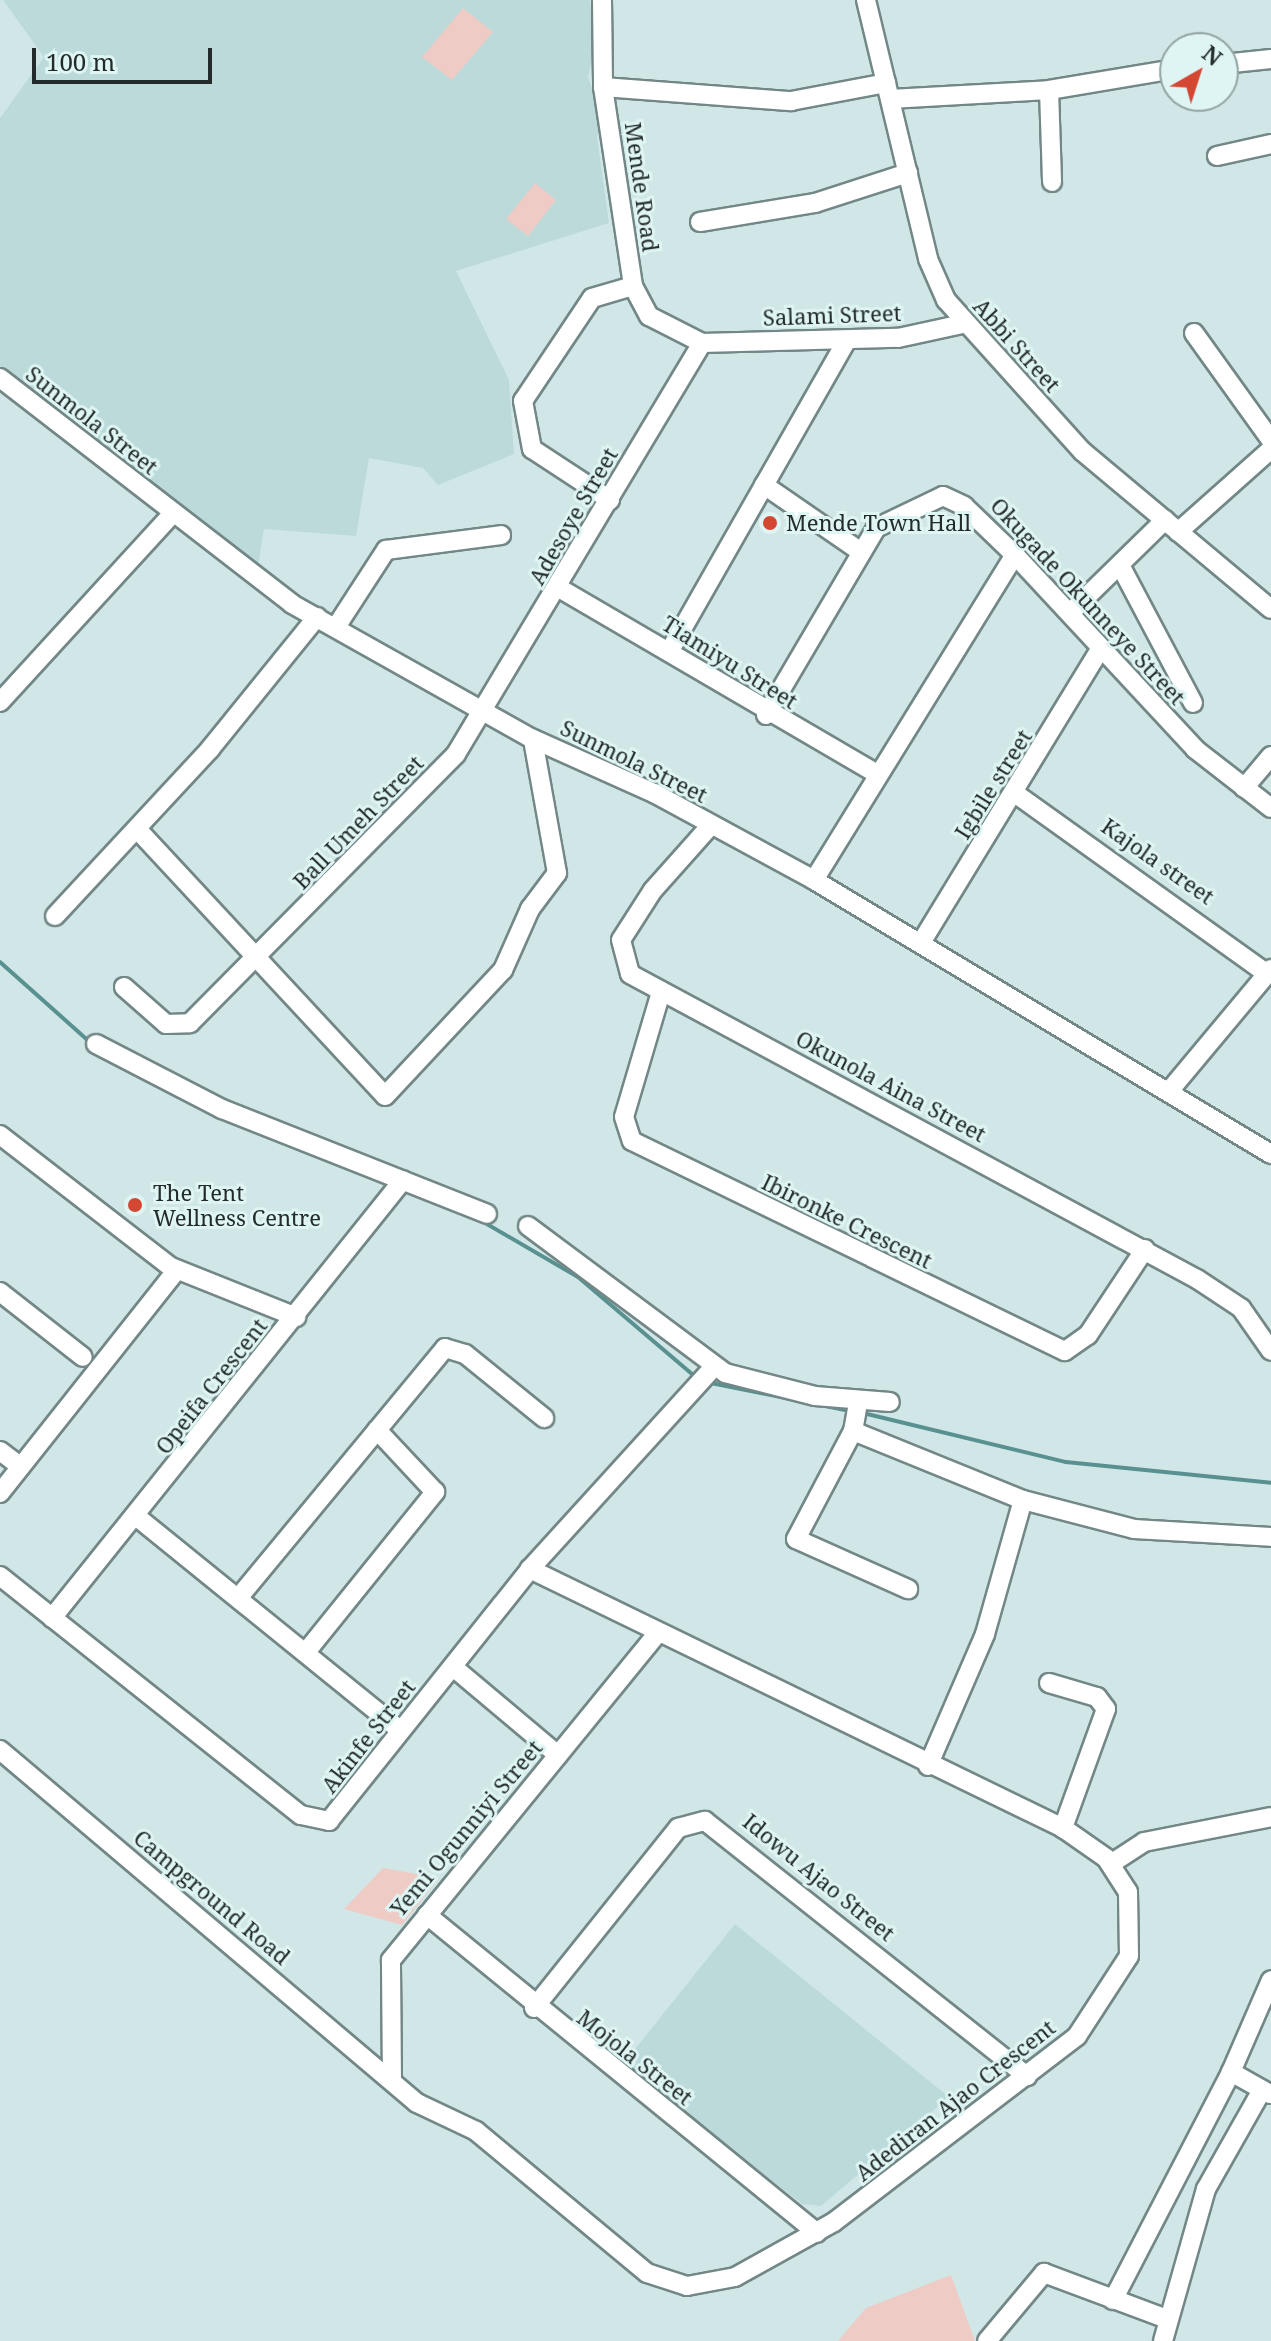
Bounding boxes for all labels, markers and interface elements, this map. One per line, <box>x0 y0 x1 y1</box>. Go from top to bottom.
scale bar <box>36 32 216 82</box>
north arrow <box>1159 32 1239 112</box>
text: N <box>1197 38 1229 72</box>
text: 100 m <box>46 45 115 78</box>
street label: Mende Road <box>620 120 664 254</box>
street label: Abbi Street <box>968 293 1066 397</box>
street label: Salami Street <box>762 299 902 331</box>
street label: Sunmola Street <box>21 360 163 480</box>
street label: Adesoye Street <box>523 443 623 589</box>
street label: Okugade Okunneye Street <box>985 492 1191 710</box>
place label: Mende Town Hall <box>786 510 971 536</box>
marker: Mende Town Hall <box>761 514 779 532</box>
street label: Tiamiyu Street <box>658 610 802 714</box>
street label: Sunmola Street <box>556 714 712 808</box>
street label: Igbile street <box>949 724 1037 844</box>
street label: Ball Umeh Street <box>288 750 428 894</box>
street label: Kajola street <box>1097 813 1219 909</box>
street label: Okunola Aina Street <box>792 1025 990 1147</box>
street label: Ibironke Crescent <box>758 1168 936 1274</box>
place label: The Tent Wellness Centre <box>153 1179 321 1230</box>
marker: The Tent Wellness Centre <box>124 1194 146 1216</box>
street label: Opeifa Crescent <box>150 1313 272 1459</box>
street label: Akinfe Street <box>316 1674 420 1798</box>
street label: Yemi Ogunniyi Street <box>385 1735 547 1921</box>
street label: Idowu Ajao Street <box>738 1808 900 1946</box>
street label: Campground Road <box>129 1824 295 1970</box>
street label: Mojola Street <box>572 2004 698 2110</box>
street label: Adediran Ajao Crescent <box>850 2014 1060 2186</box>

